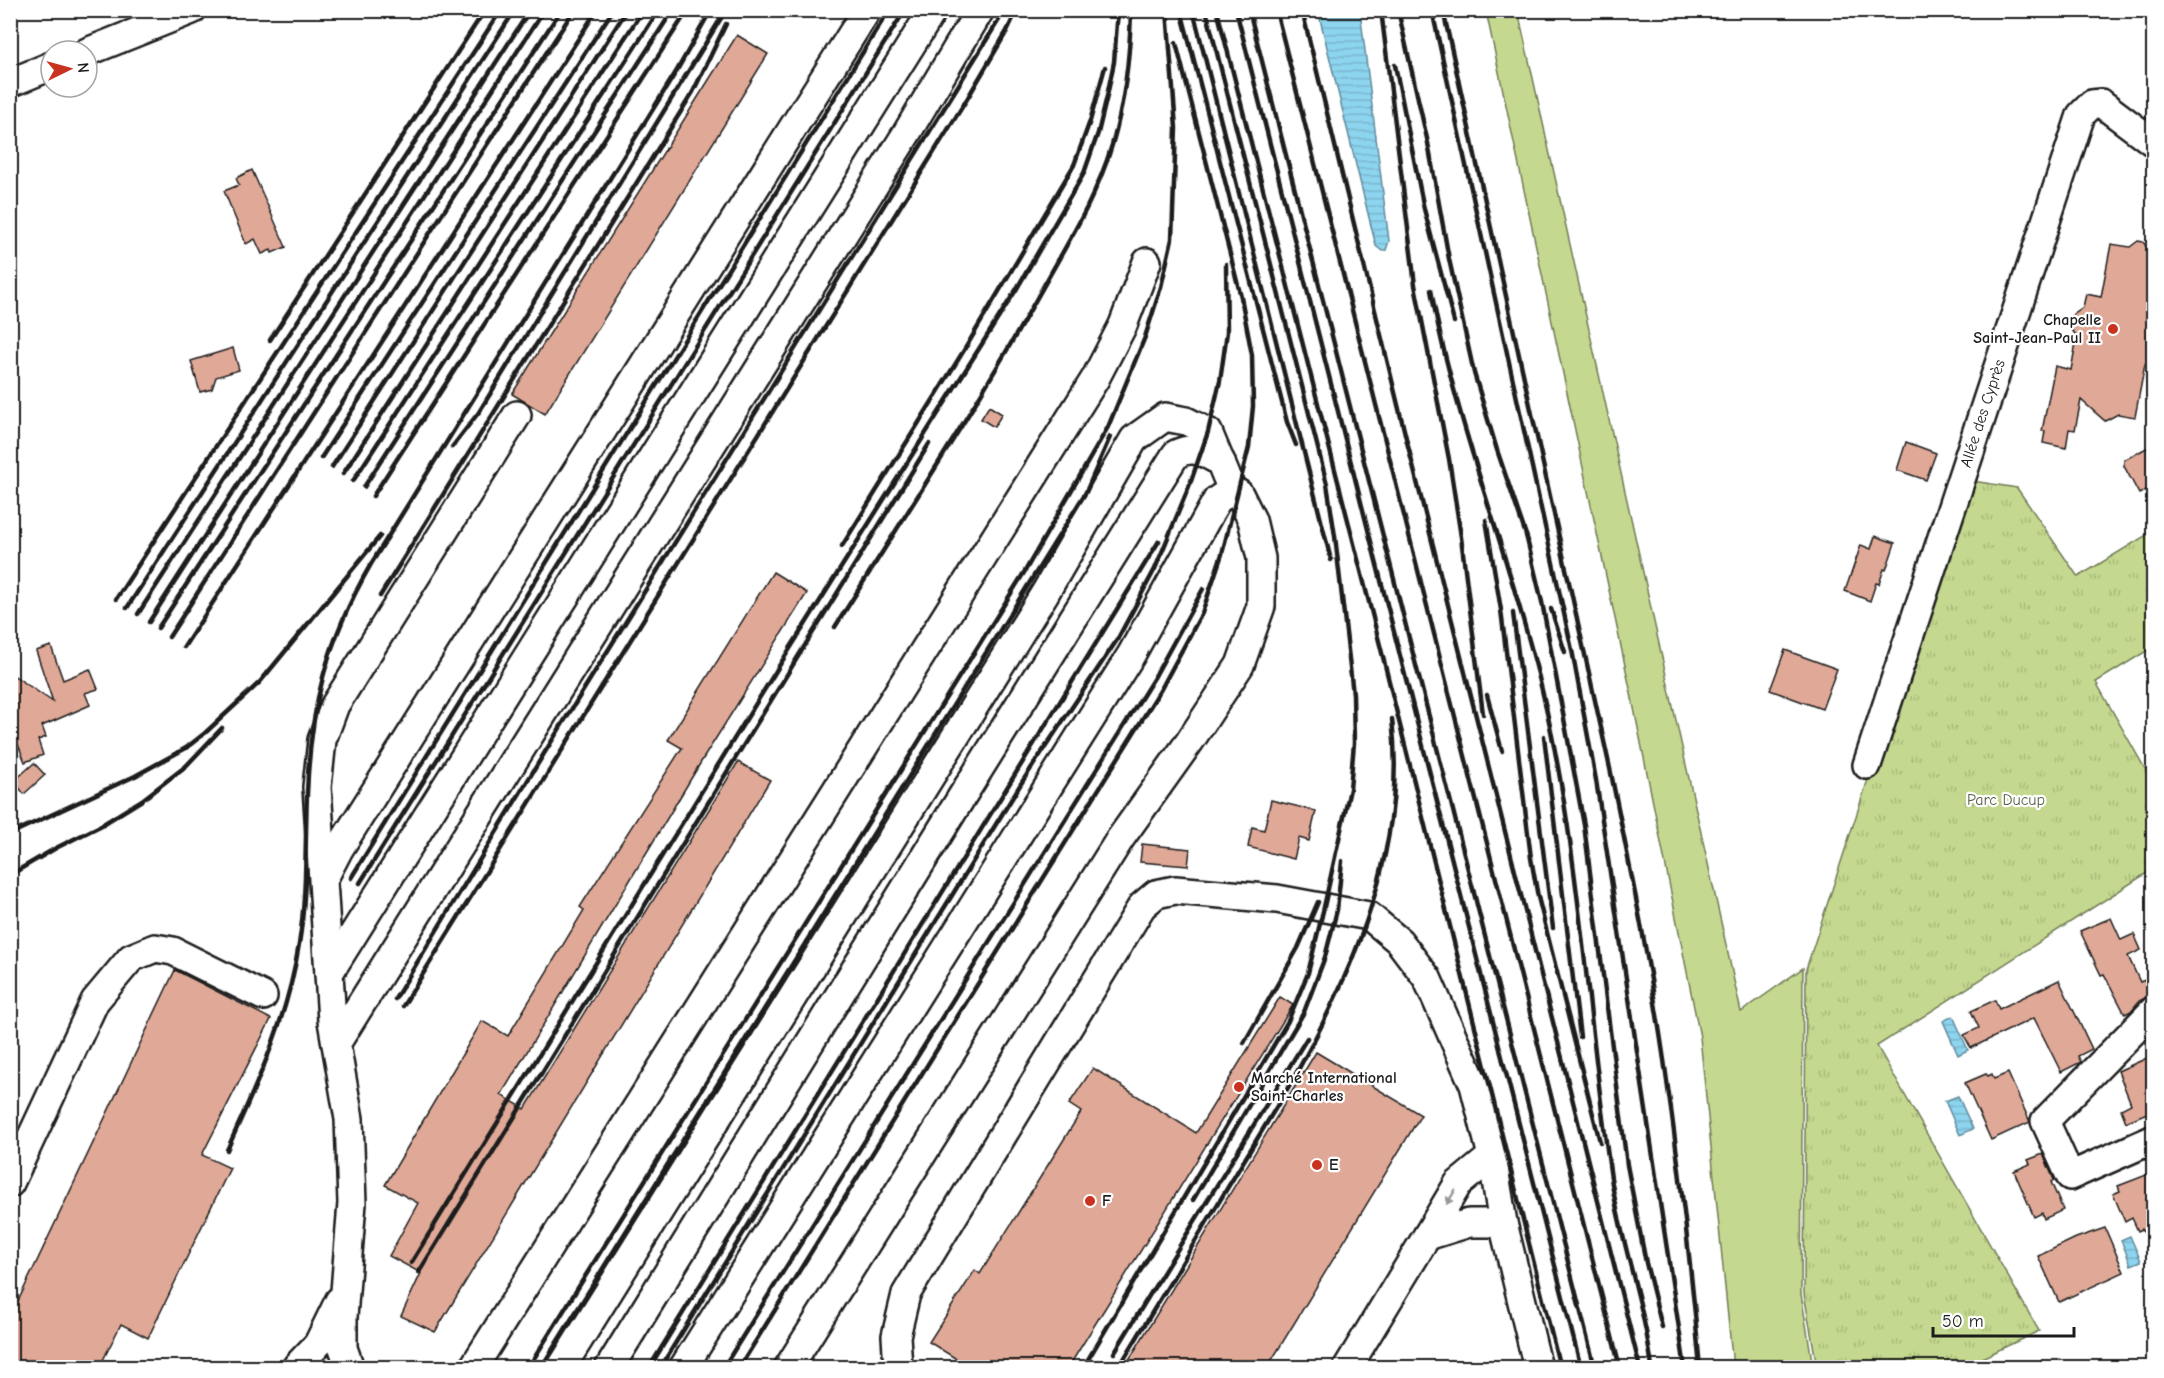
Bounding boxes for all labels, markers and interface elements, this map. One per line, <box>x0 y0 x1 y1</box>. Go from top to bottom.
north arrow <box>39 39 99 99</box>
text: N <box>74 62 92 74</box>
place label: Chapelle Saint-Jean-Paul II <box>1973 311 2101 347</box>
marker: Chapelle Saint-Jean-Paul II <box>2106 322 2120 336</box>
street label: Allée des Cyprès <box>1957 357 2009 470</box>
park label: Parc Ducup <box>1967 791 2045 809</box>
place label: Marché International Saint-Charles <box>1251 1069 1397 1105</box>
marker: Marché International Saint-Charles <box>1232 1080 1246 1094</box>
place label: E <box>1329 1156 1339 1174</box>
marker: E <box>1310 1158 1324 1172</box>
one-way arrow <box>1445 1189 1456 1205</box>
place label: F <box>1102 1192 1112 1210</box>
marker: F <box>1083 1194 1097 1208</box>
scale bar <box>1933 1300 2074 1338</box>
text: 50 m <box>1942 1311 1984 1332</box>

